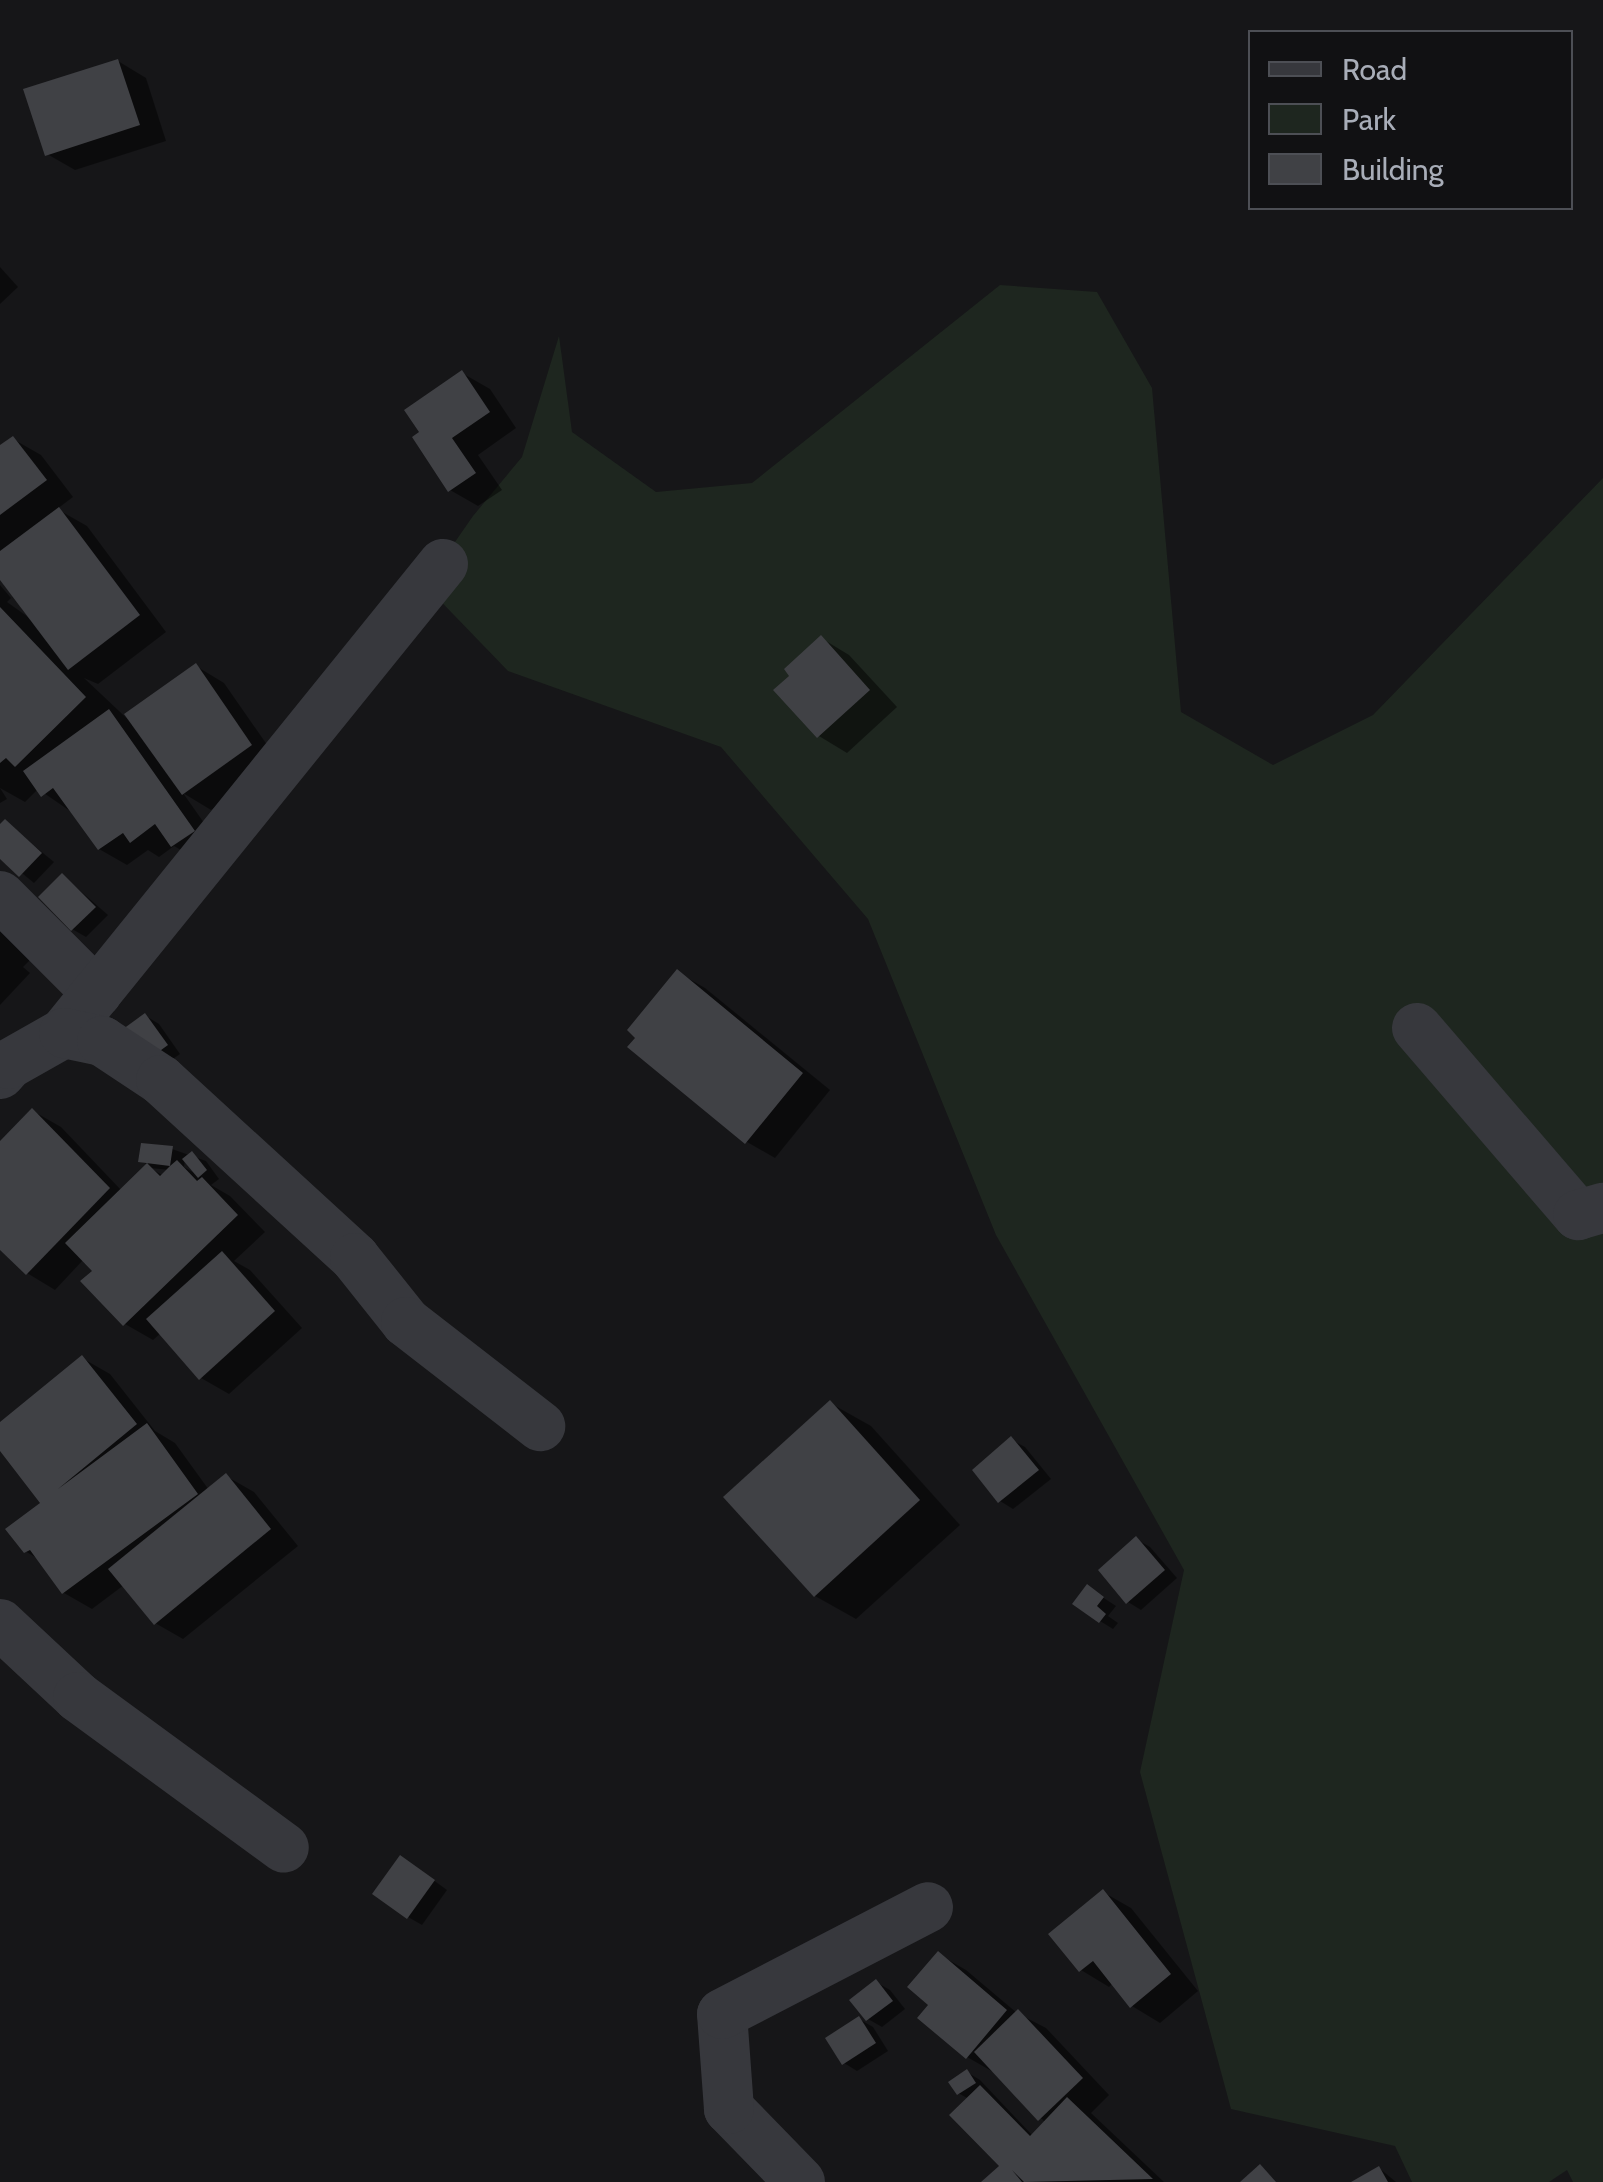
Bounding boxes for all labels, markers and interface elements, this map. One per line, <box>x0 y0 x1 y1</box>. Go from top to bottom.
legend <box>1248 30 1573 210</box>
text: Road <box>1342 51 1407 88</box>
text: Park <box>1342 101 1396 138</box>
text: Building <box>1342 151 1444 188</box>

